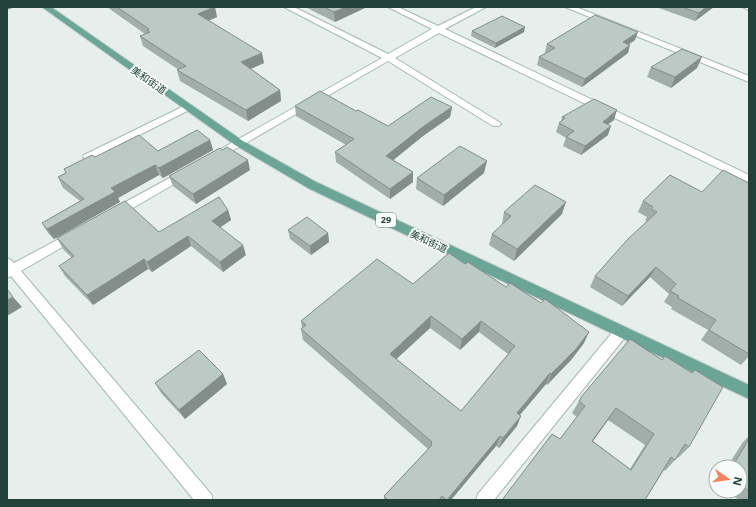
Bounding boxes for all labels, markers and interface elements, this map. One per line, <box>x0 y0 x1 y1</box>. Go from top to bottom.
street label: 美和街道 <box>129 63 169 97</box>
road number: 29 <box>376 213 396 227</box>
street label: 美和街道 <box>408 226 450 256</box>
north arrow <box>708 459 748 499</box>
text: N <box>730 475 747 487</box>

